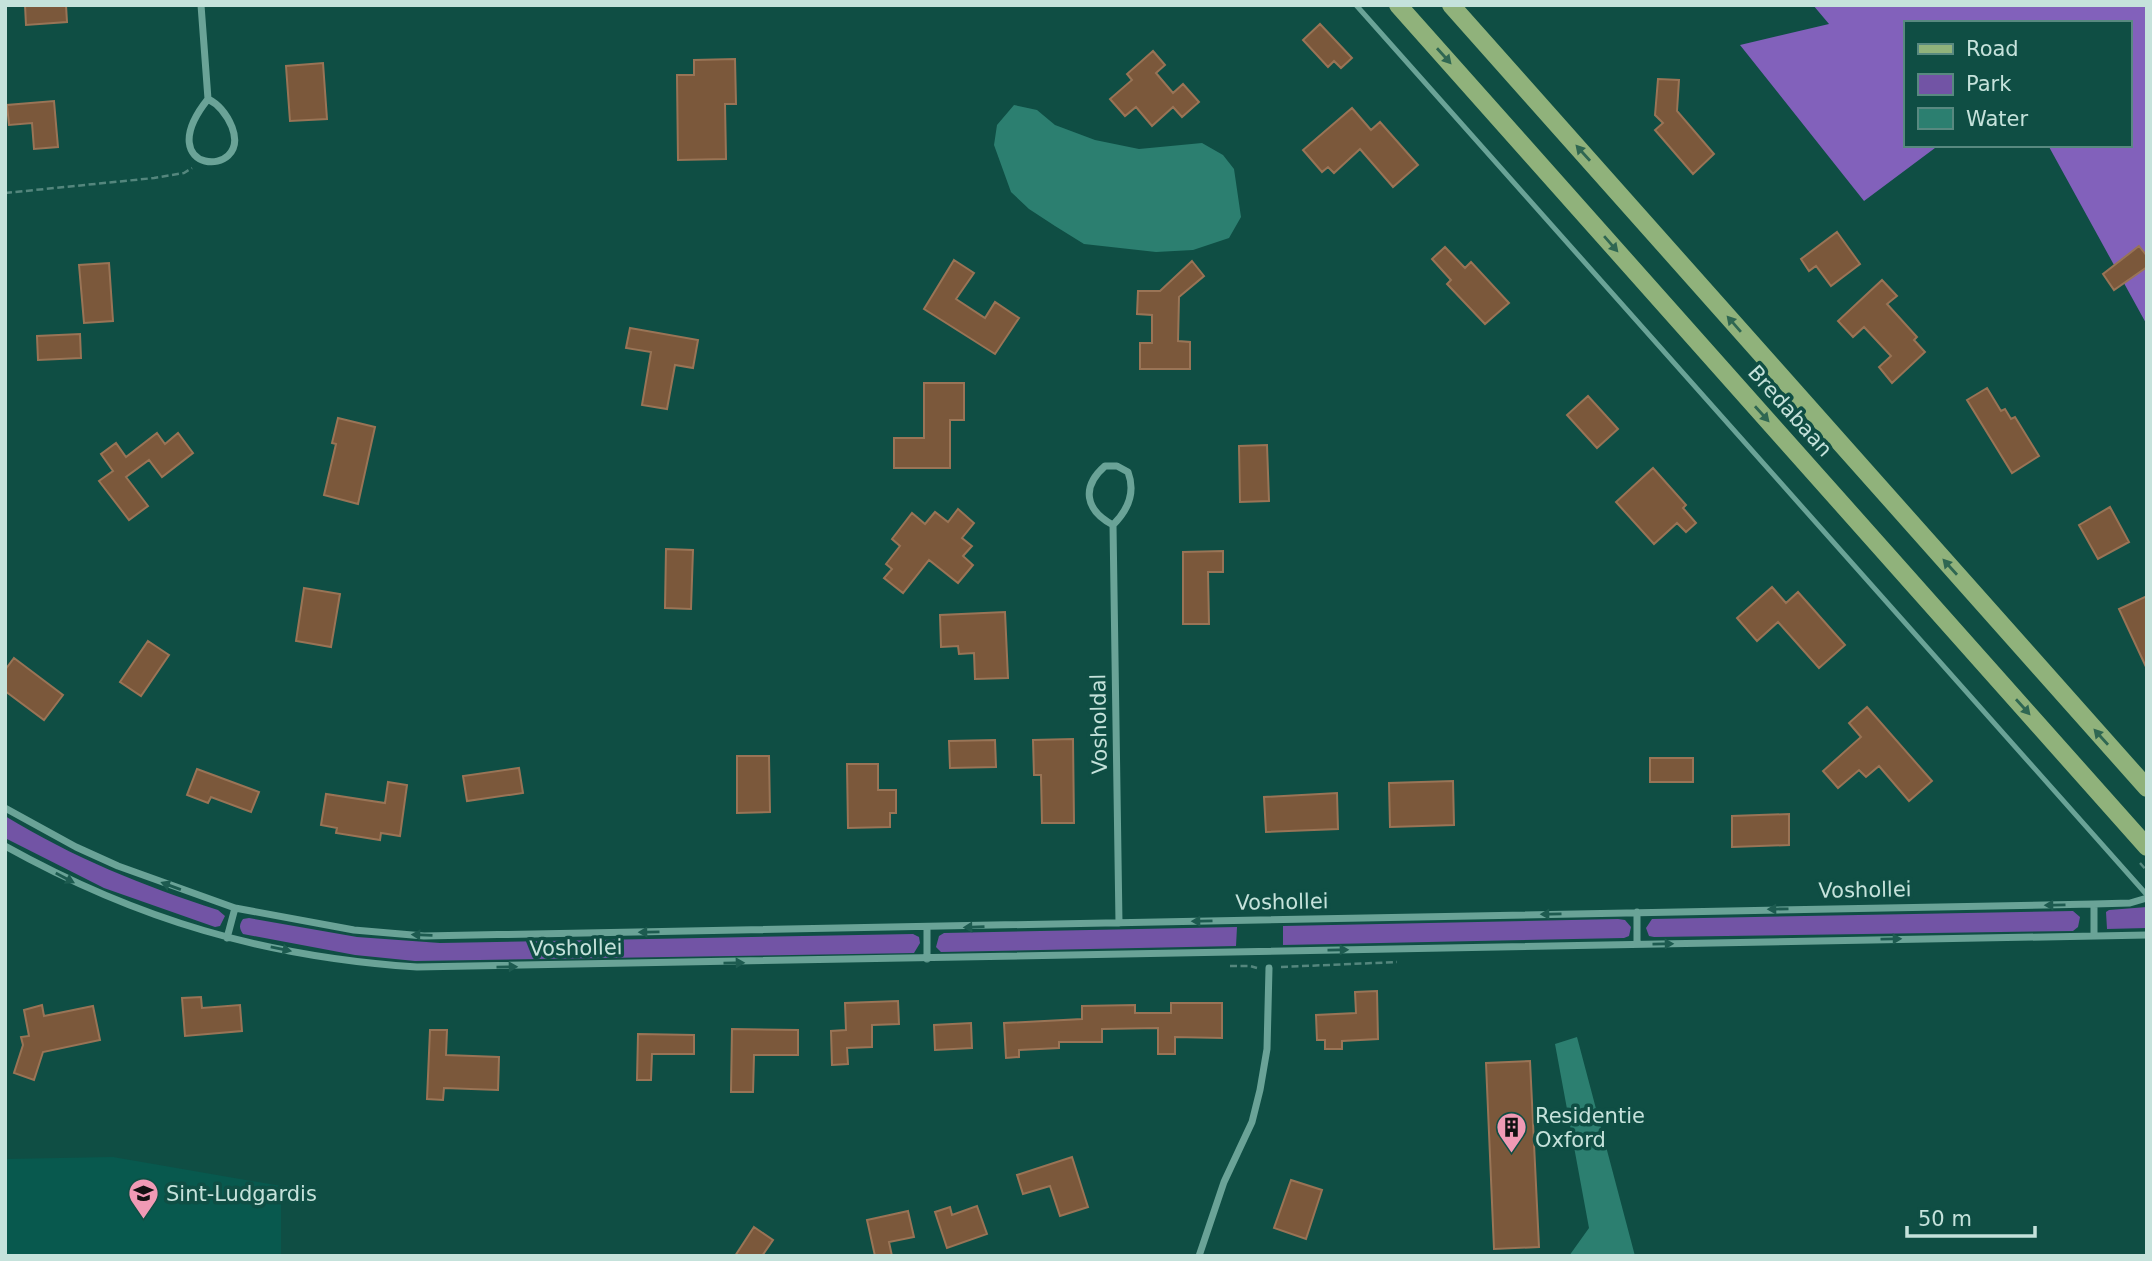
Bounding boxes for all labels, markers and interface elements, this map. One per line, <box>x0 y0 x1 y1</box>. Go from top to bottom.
legend <box>1904 21 2131 147</box>
text: Road <box>1966 37 2019 61</box>
one-way arrow <box>1436 47 1452 65</box>
text: Park <box>1966 72 2012 96</box>
text: Water <box>1966 107 2028 131</box>
one-way arrow <box>1575 144 1591 162</box>
one-way arrow <box>1603 236 1618 253</box>
one-way arrow <box>1726 315 1742 332</box>
street label: Bredabaan <box>1743 361 1837 461</box>
one-way arrow <box>1754 406 1769 423</box>
one-way arrow <box>1942 558 1958 576</box>
street label: Vosholdal <box>1086 674 1112 774</box>
one-way arrow <box>2015 699 2030 716</box>
one-way arrow <box>2094 728 2109 745</box>
one-way arrow <box>56 872 75 884</box>
street label: Voshollei <box>1818 877 1912 903</box>
one-way arrow <box>160 880 181 891</box>
street label: Voshollei <box>1235 889 1329 915</box>
one-way arrow <box>2044 899 2066 911</box>
one-way arrow <box>1767 904 1789 915</box>
one-way arrow <box>1540 908 1562 919</box>
one-way arrow <box>1191 915 1213 927</box>
one-way arrow <box>963 921 985 932</box>
one-way arrow <box>638 927 660 938</box>
one-way arrow <box>410 930 432 941</box>
one-way arrow <box>1880 933 1902 944</box>
street label: Voshollei <box>529 935 623 961</box>
one-way arrow <box>1653 938 1675 949</box>
one-way arrow <box>270 944 292 955</box>
one-way arrow <box>1327 945 1349 956</box>
one-way arrow <box>723 957 745 968</box>
one-way arrow <box>496 962 518 973</box>
place label: Residentie Oxford <box>1535 1104 1645 1152</box>
building icon: Residentie Oxford <box>1495 1111 1529 1155</box>
school or university icon: Sint-Ludgardis <box>126 1177 160 1221</box>
place label: Sint-Ludgardis <box>166 1182 317 1206</box>
scale bar <box>1907 1194 2035 1238</box>
text: 50 m <box>1918 1207 1972 1231</box>

